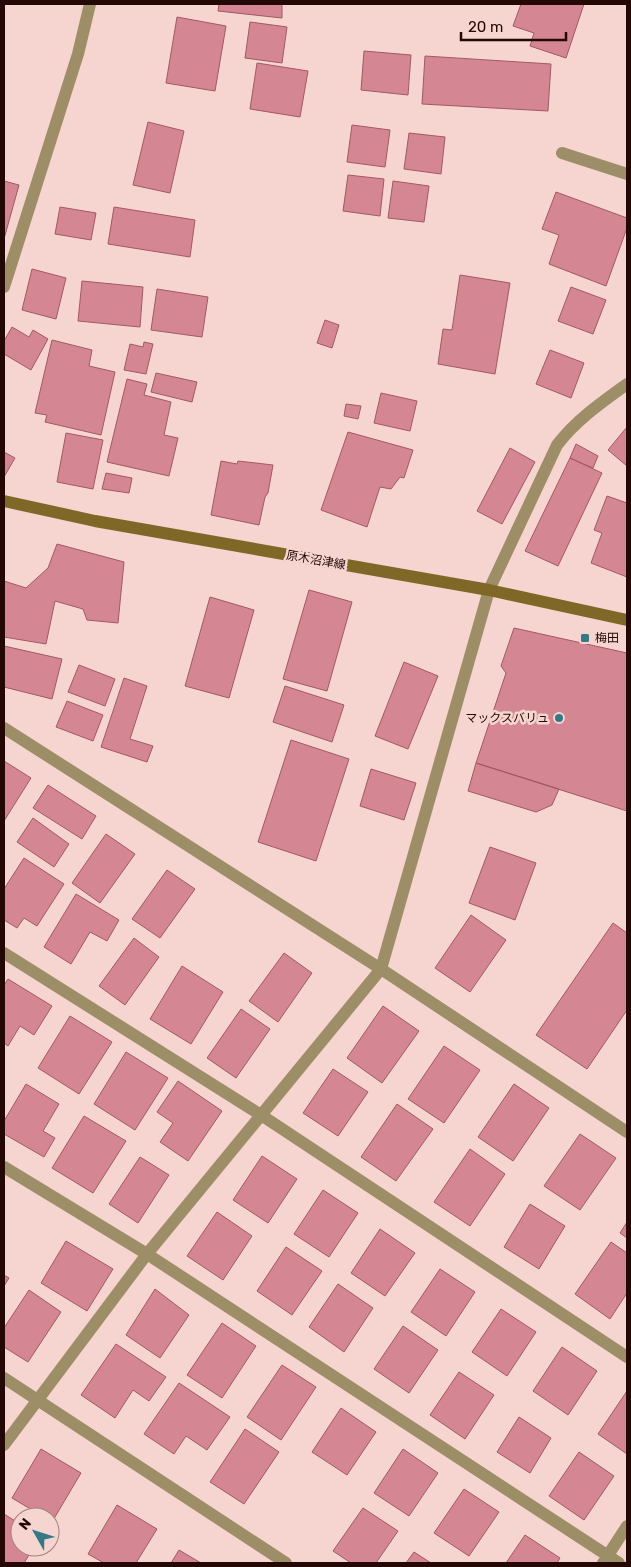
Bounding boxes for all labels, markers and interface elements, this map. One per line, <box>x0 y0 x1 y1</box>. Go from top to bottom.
scale bar <box>461 10 566 42</box>
text: 20 m <box>468 18 503 36</box>
street label: 原木沼津線 <box>285 548 347 572</box>
place label: 梅田 <box>595 631 619 645</box>
marker: 梅田 <box>579 632 591 644</box>
place label: マックスバリュ <box>465 711 549 725</box>
marker: マックスバリュ <box>553 712 565 724</box>
north arrow <box>10 1507 60 1557</box>
text: N <box>16 1515 35 1533</box>

